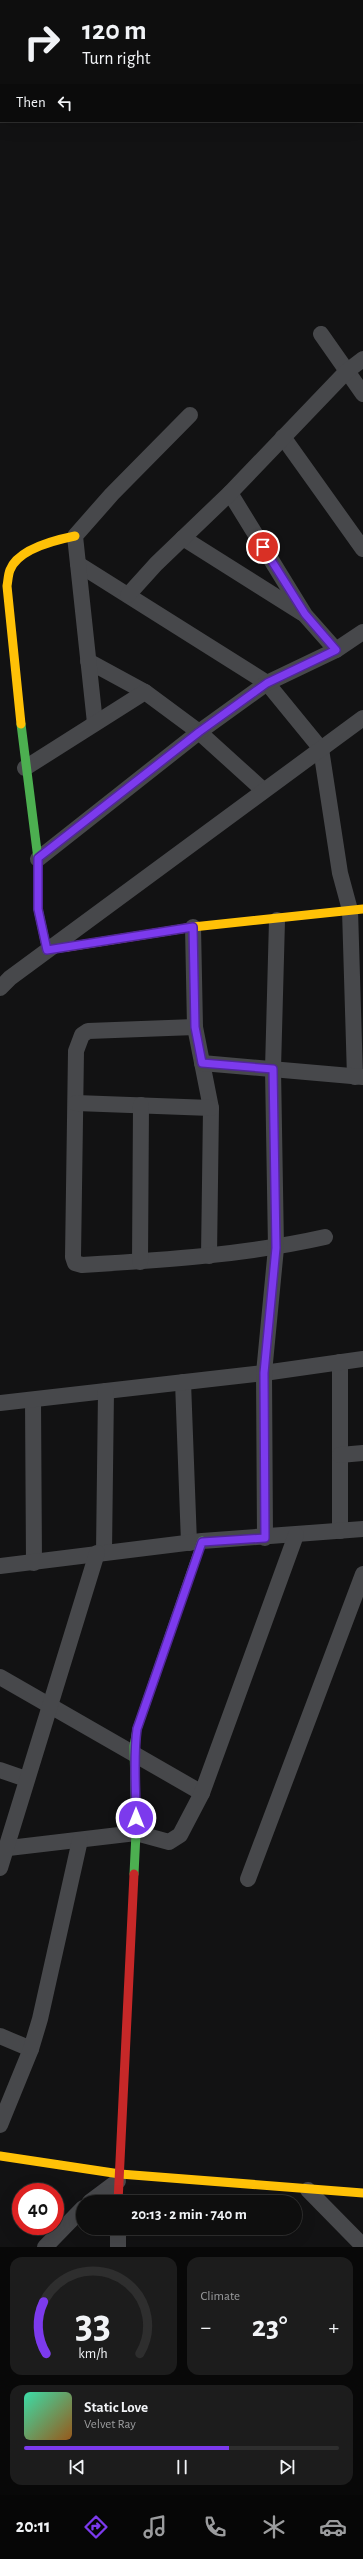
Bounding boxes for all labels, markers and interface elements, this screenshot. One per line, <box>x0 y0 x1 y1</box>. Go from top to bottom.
icon: right <box>16 16 68 68</box>
text: 120 m <box>82 17 147 45</box>
text: Turn right <box>82 50 151 68</box>
icon: left <box>54 92 76 114</box>
text: Then <box>16 95 46 110</box>
pin <box>246 530 280 564</box>
icon: arrive <box>252 536 274 558</box>
position arrow <box>115 1797 157 1839</box>
speed limit sign: 40 <box>12 2183 64 2235</box>
text: 20:13 · 2 min · 740 m <box>131 2207 247 2222</box>
text: Climate <box>201 2290 240 2303</box>
text: 33 <box>75 2304 111 2345</box>
text: 23° <box>252 2312 288 2342</box>
text: − <box>201 2316 211 2338</box>
text: + <box>328 2316 339 2338</box>
text: km/h <box>79 2347 108 2361</box>
text: Static Love <box>84 2400 148 2415</box>
text: Velvet Ray <box>84 2418 136 2431</box>
icon: previous <box>66 2456 88 2478</box>
icon: pause <box>171 2456 193 2478</box>
icon: next <box>276 2456 298 2478</box>
icon: directions <box>82 2513 110 2541</box>
icon: music <box>141 2513 169 2541</box>
icon: phone <box>201 2513 229 2541</box>
icon: climate <box>260 2513 288 2541</box>
icon: car <box>319 2513 347 2541</box>
text: 20:11 <box>16 2518 51 2536</box>

